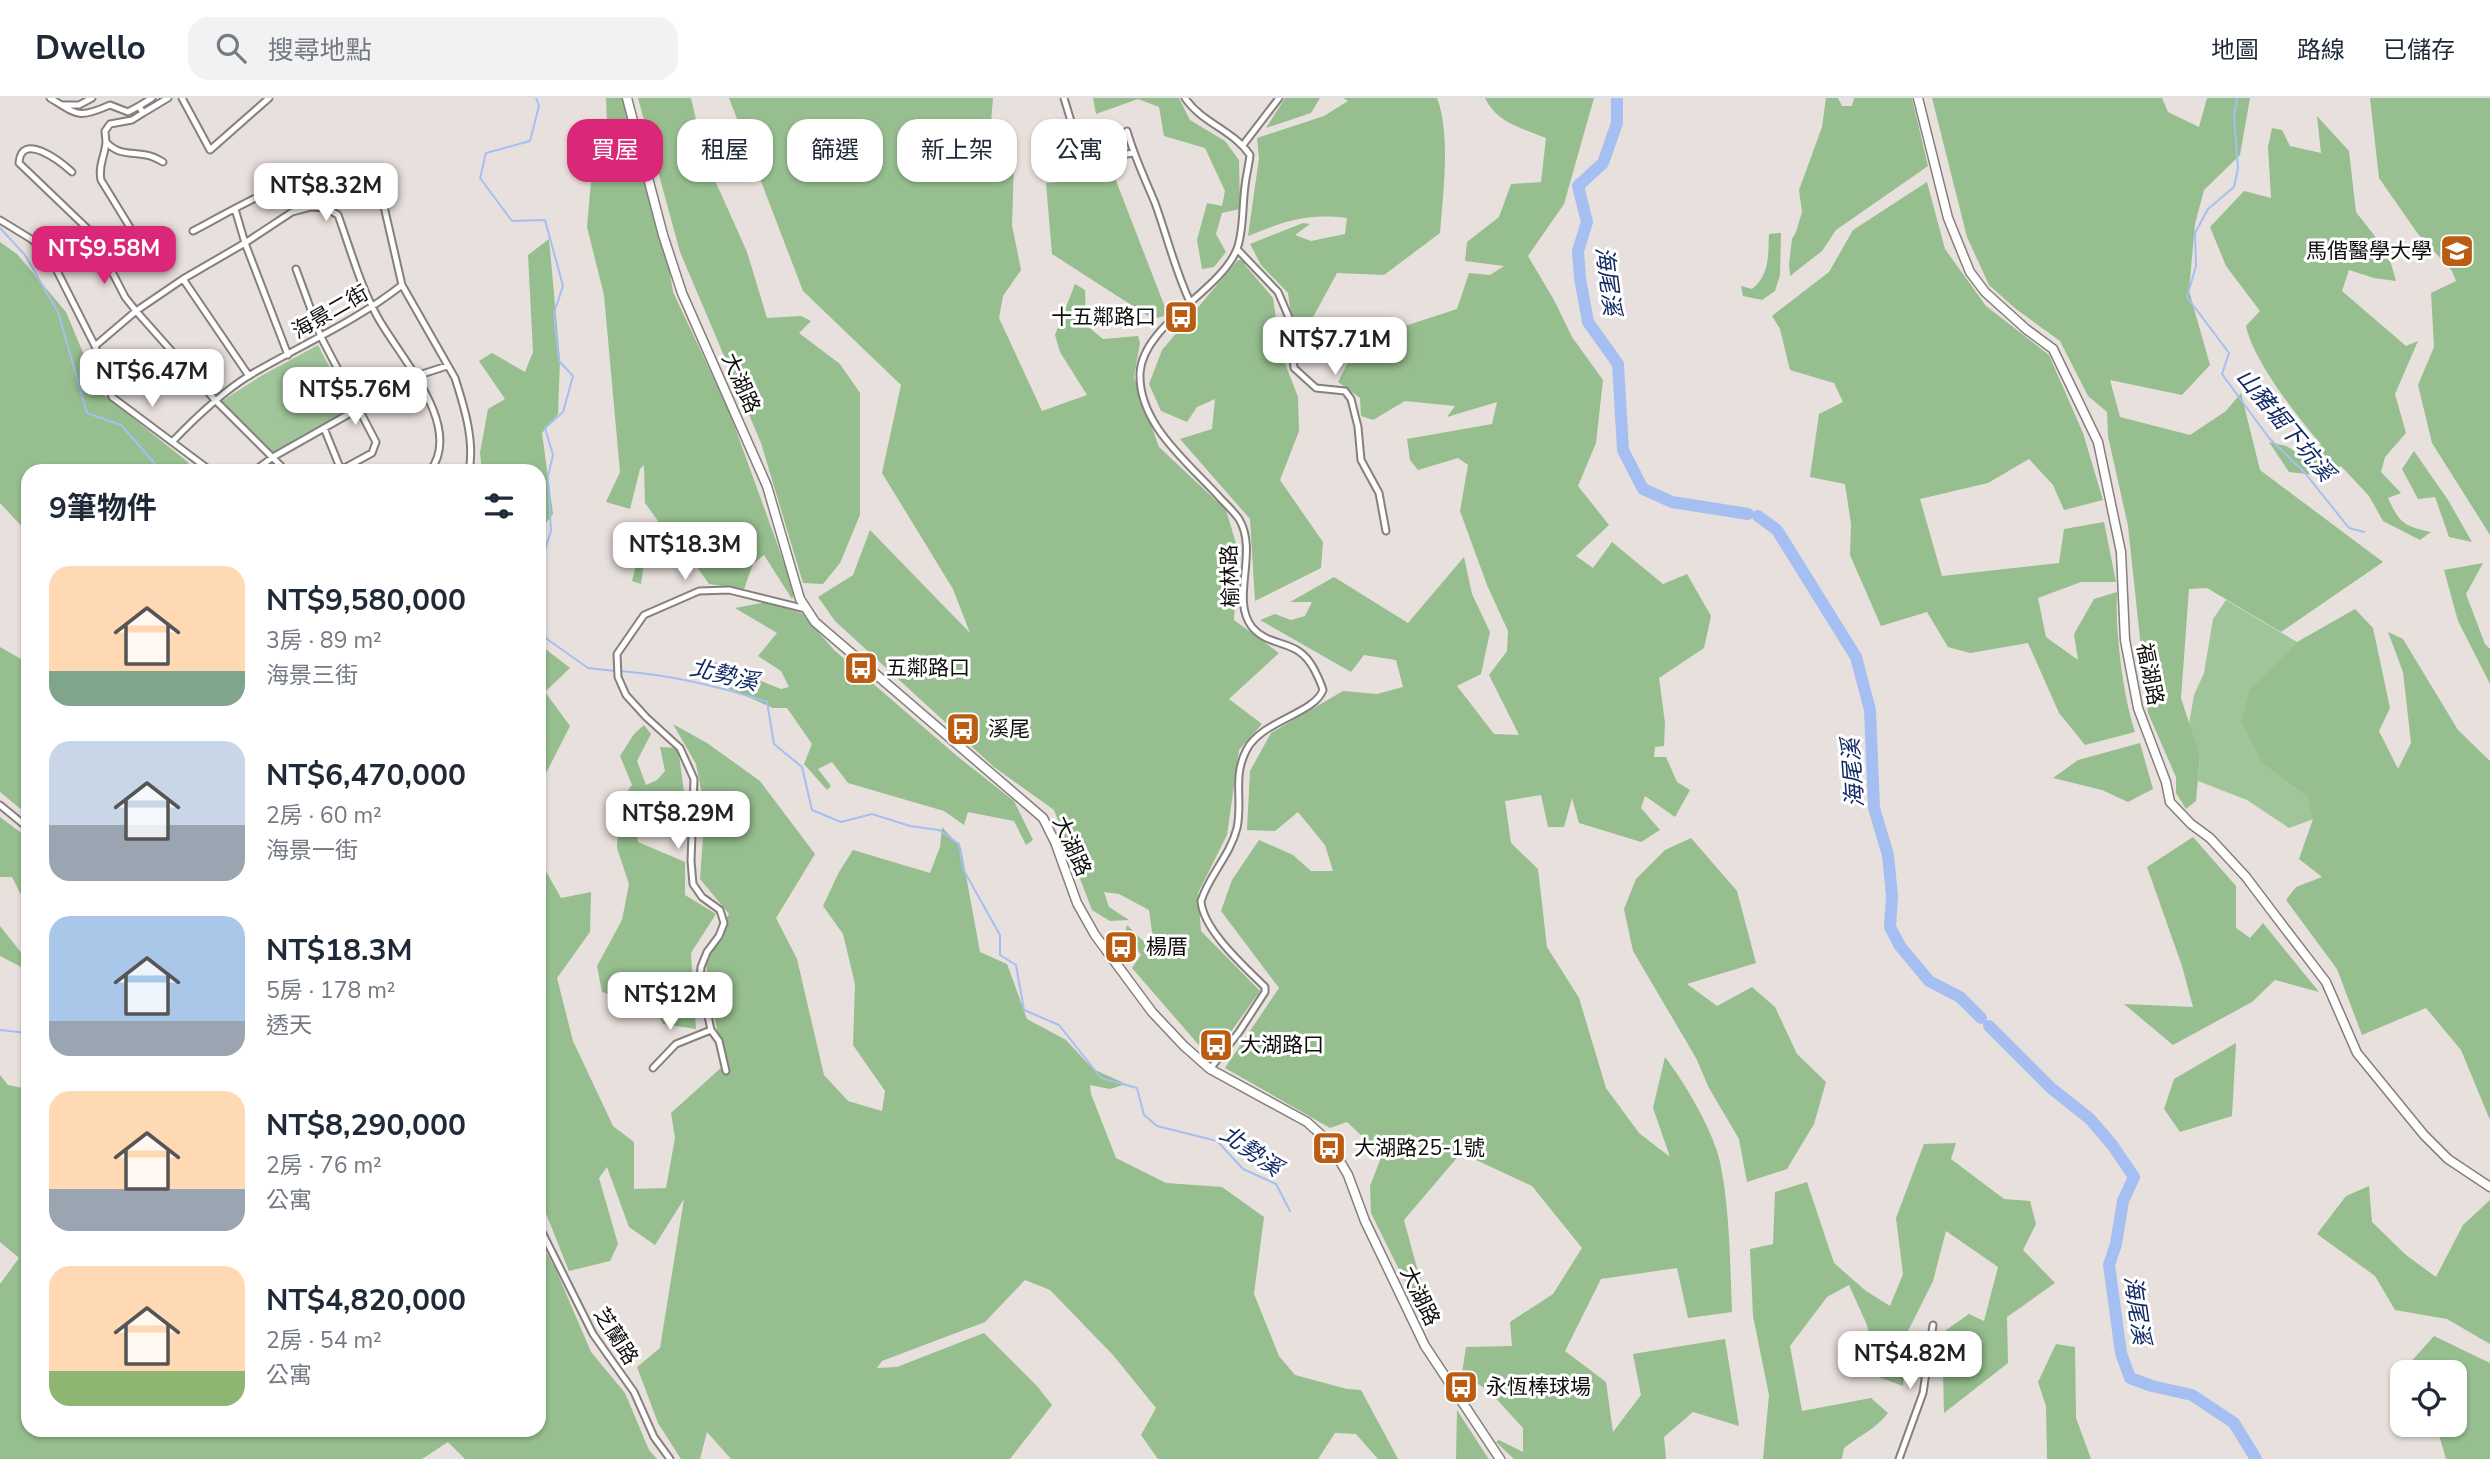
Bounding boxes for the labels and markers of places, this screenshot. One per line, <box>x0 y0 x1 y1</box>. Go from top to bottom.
pin: NT$8.32M <box>254 164 398 223</box>
pin: NT$9.58M <box>32 226 176 286</box>
school or university icon: 馬偕醫學大學 <box>2438 232 2476 270</box>
place label: 馬偕醫學大學 <box>2306 237 2432 265</box>
bus stop icon: 十五鄰路口 <box>1162 298 1200 336</box>
place label: 十五鄰路口 <box>1051 303 1156 331</box>
pin: NT$7.71M <box>1263 317 1407 377</box>
pin: NT$6.47M <box>80 350 224 409</box>
pin: NT$5.76M <box>283 368 427 427</box>
pin: NT$18.3M <box>613 522 757 582</box>
bus stop icon: 五鄰路口 <box>842 649 880 687</box>
place label: 五鄰路口 <box>886 654 970 682</box>
bus stop icon: 溪尾 <box>944 710 982 748</box>
place label: 溪尾 <box>988 715 1030 743</box>
pin: NT$8.29M <box>606 792 750 851</box>
bus stop icon: 楊厝 <box>1102 928 1140 966</box>
place label: 楊厝 <box>1146 933 1188 961</box>
pin: NT$12M <box>613 972 727 1032</box>
bus stop icon: 大湖路口 <box>1197 1026 1235 1064</box>
place label: 大湖路口 <box>1240 1031 1324 1059</box>
bus stop icon: 大湖路25-1號 <box>1310 1129 1348 1167</box>
place label: 大湖路25-1號 <box>1354 1134 1485 1162</box>
pin: NT$4.82M <box>1838 1332 1982 1391</box>
bus stop icon: 永恆棒球場 <box>1442 1368 1480 1406</box>
place label: 永恆棒球場 <box>1486 1373 1591 1401</box>

